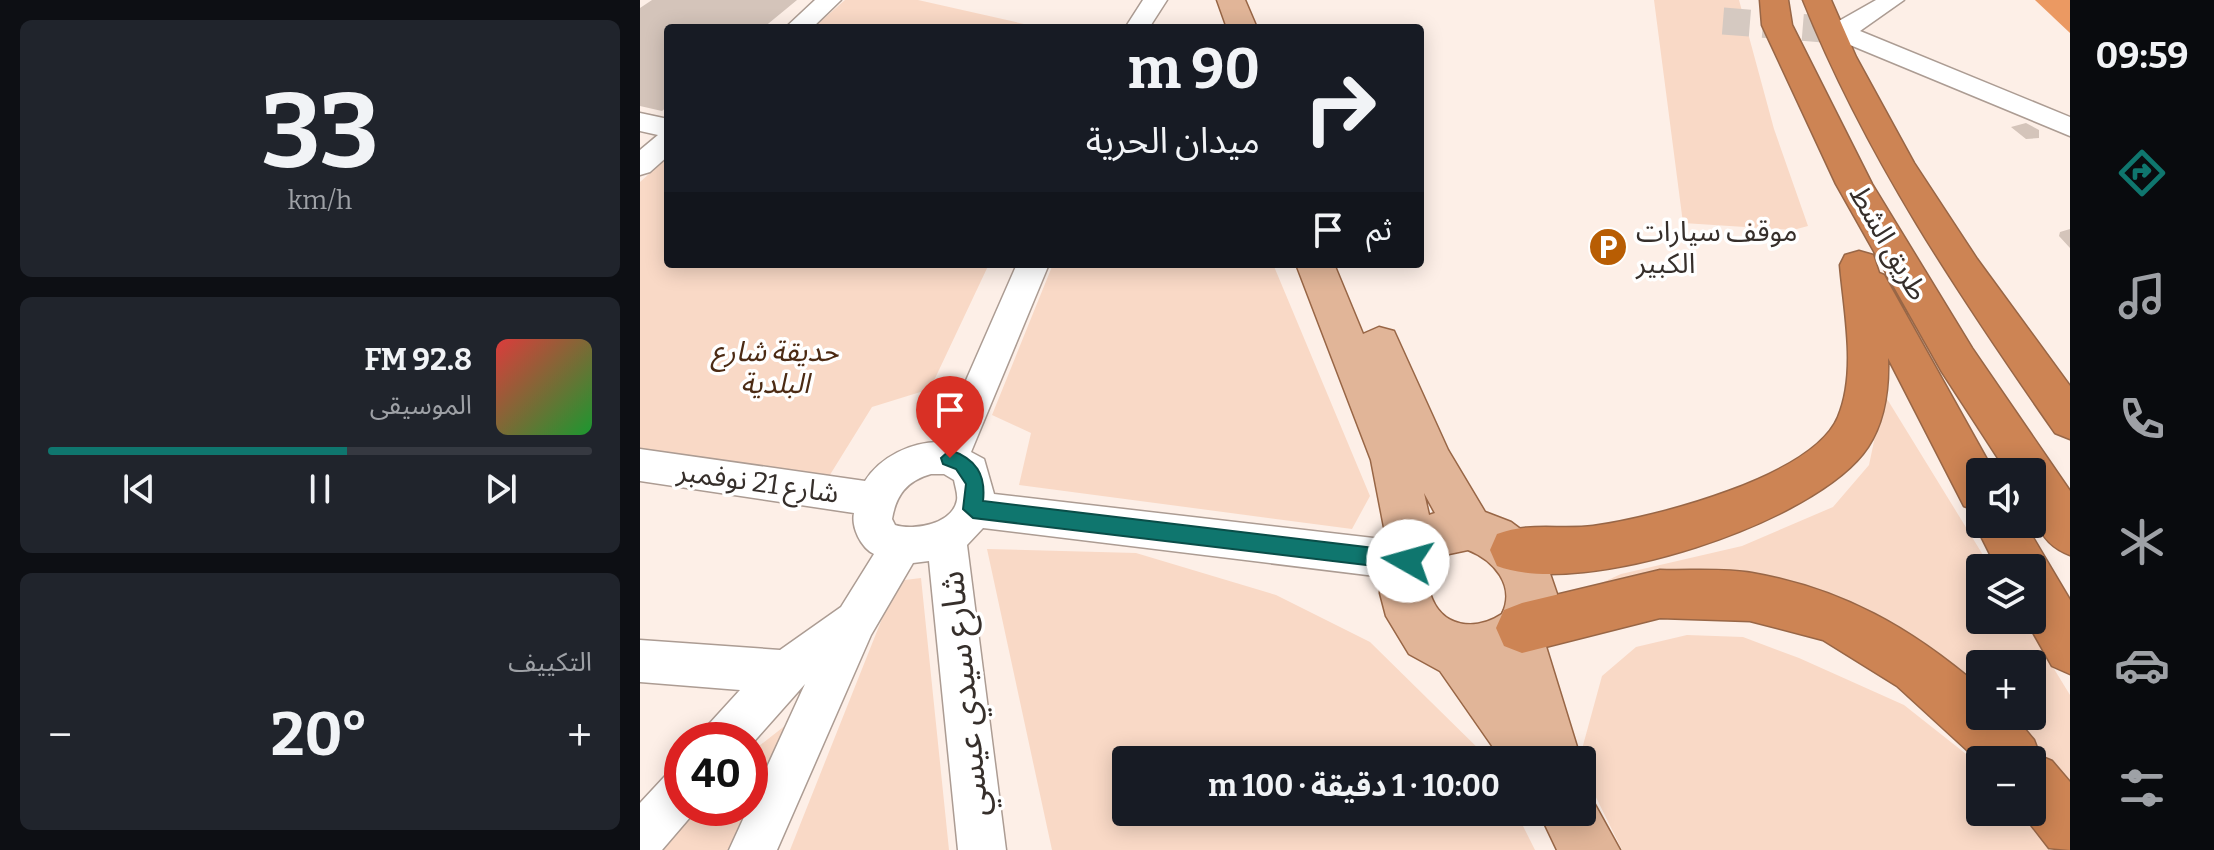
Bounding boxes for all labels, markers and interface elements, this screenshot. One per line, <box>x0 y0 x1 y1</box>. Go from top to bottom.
text: 09:59 <box>2095 34 2189 78</box>
text: 90 m <box>1128 36 1260 103</box>
icon: right <box>1288 56 1392 160</box>
text: 33 <box>261 70 379 195</box>
text: ميدان الحرية <box>1086 119 1260 163</box>
icon: directions <box>2114 145 2170 201</box>
street label: طريق الشط <box>1842 180 1935 307</box>
text: km/h <box>288 185 352 216</box>
icon: arrive <box>1306 208 1350 252</box>
text: ثم <box>1366 212 1392 248</box>
place label: موقف سيارات الكبير <box>1635 215 1797 280</box>
parking icon: موقف سيارات الكبير <box>1587 226 1629 268</box>
icon: music <box>2114 268 2170 324</box>
park label: حديقة شارع البلدية <box>709 335 839 400</box>
text: 92.8 FM <box>364 342 472 378</box>
pin <box>916 376 984 458</box>
icon: arrive <box>928 388 972 432</box>
text: الموسيقى <box>370 390 472 421</box>
icon: phone <box>2114 391 2170 447</box>
street label: شارع 21 نوفمبر <box>674 454 841 514</box>
map controls <box>1966 458 2046 826</box>
button: sound <box>1966 458 2046 538</box>
icon: previous <box>117 467 161 511</box>
icon: pause <box>298 467 342 511</box>
icon: next <box>479 467 523 511</box>
icon: climate <box>2114 514 2170 570</box>
position arrow <box>1366 519 1450 603</box>
button: layers <box>1966 554 2046 634</box>
street label: شارع سيدي عيسي <box>931 569 1002 819</box>
icon: car <box>2114 637 2170 693</box>
text: التكييف <box>508 647 592 678</box>
button: + <box>1966 650 2046 730</box>
text: 20° <box>271 699 368 771</box>
text: − <box>48 709 72 762</box>
text: + <box>567 709 592 762</box>
speed limit sign: 40 <box>664 722 768 826</box>
button: − <box>1966 746 2046 826</box>
icon: filters <box>2114 760 2170 816</box>
text: 10:00 · 1 دقيقة · 100 m <box>1208 768 1500 804</box>

